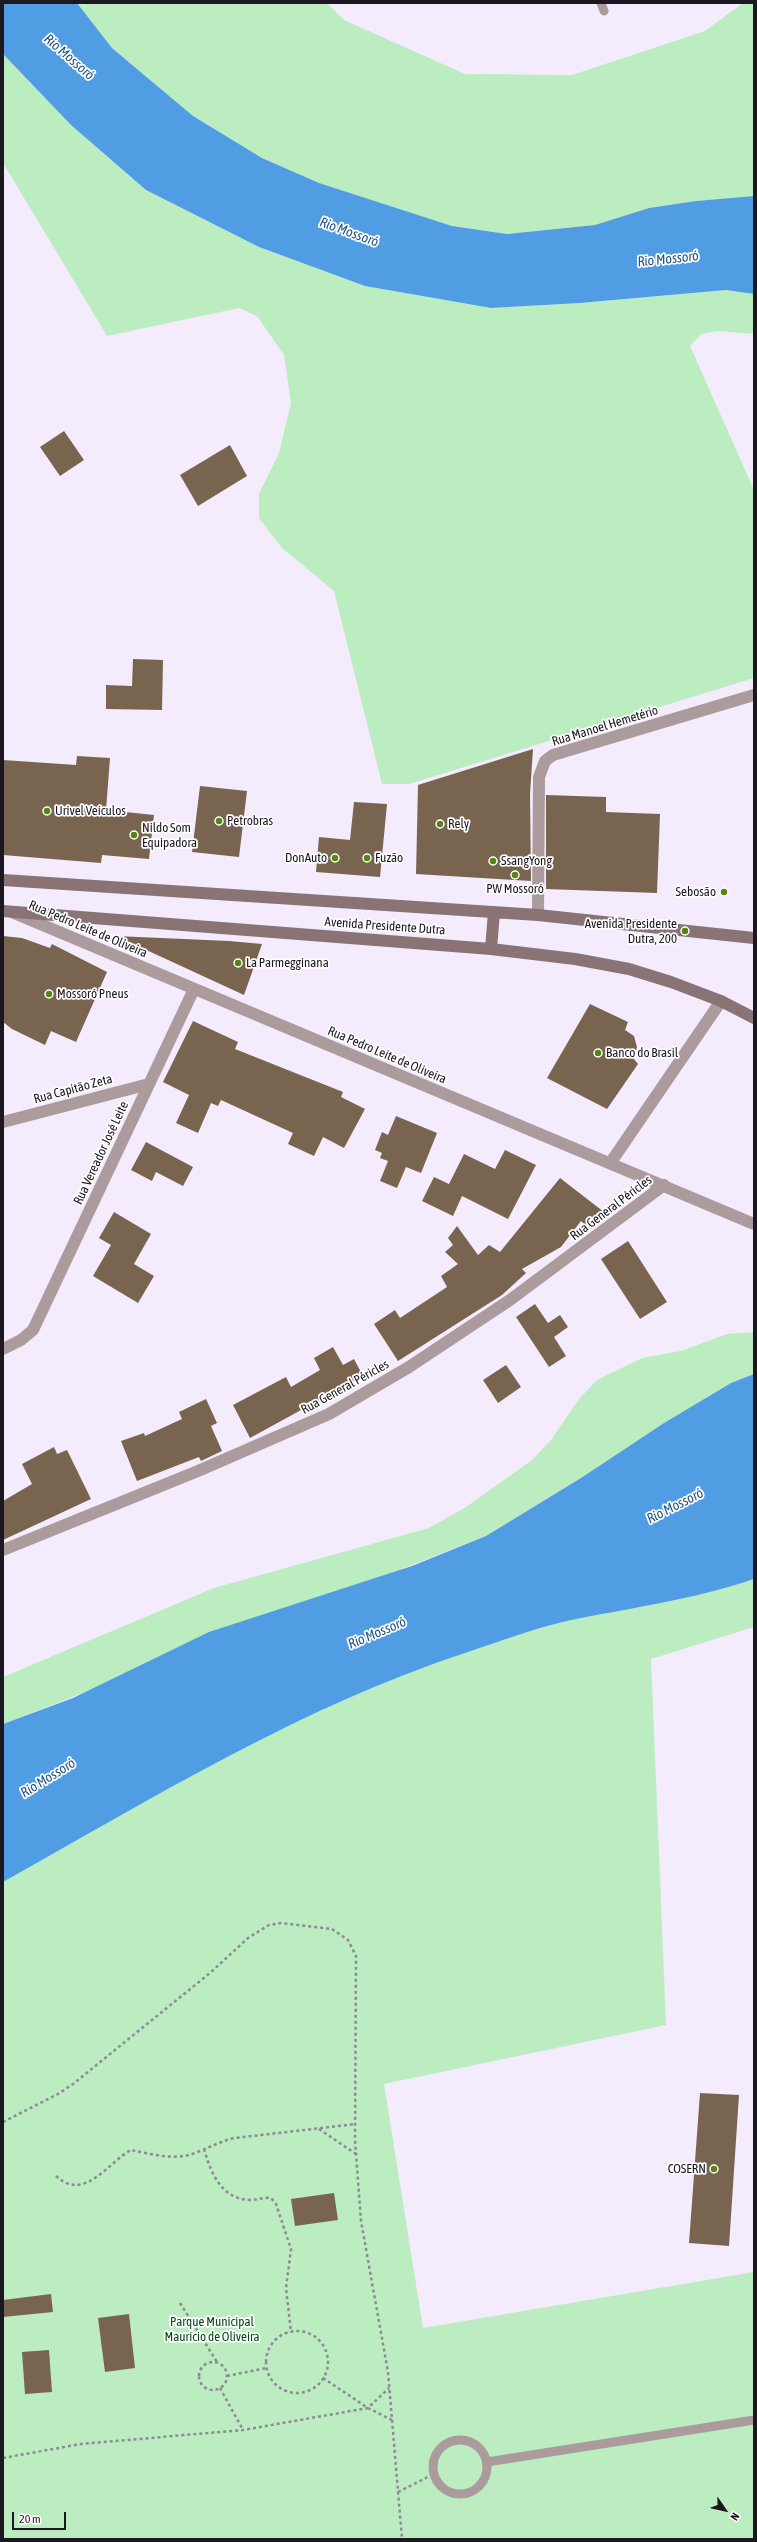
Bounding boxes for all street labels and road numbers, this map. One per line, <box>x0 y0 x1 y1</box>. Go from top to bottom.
street label: Rua Manoel Hemetério <box>550 702 660 750</box>
street label: Rua Pedro Leite de Oliveira <box>26 897 150 961</box>
street label: Avenida Presidente Dutra <box>324 914 446 938</box>
street label: Rua Pedro Leite de Oliveira <box>325 1023 449 1087</box>
street label: Rua Capitão Zeta <box>32 1071 114 1107</box>
street label: Rua Vereador José Leite <box>70 1099 132 1207</box>
street label: Rua General Péricles <box>567 1172 655 1244</box>
street label: Rua General Péricles <box>298 1356 392 1418</box>

